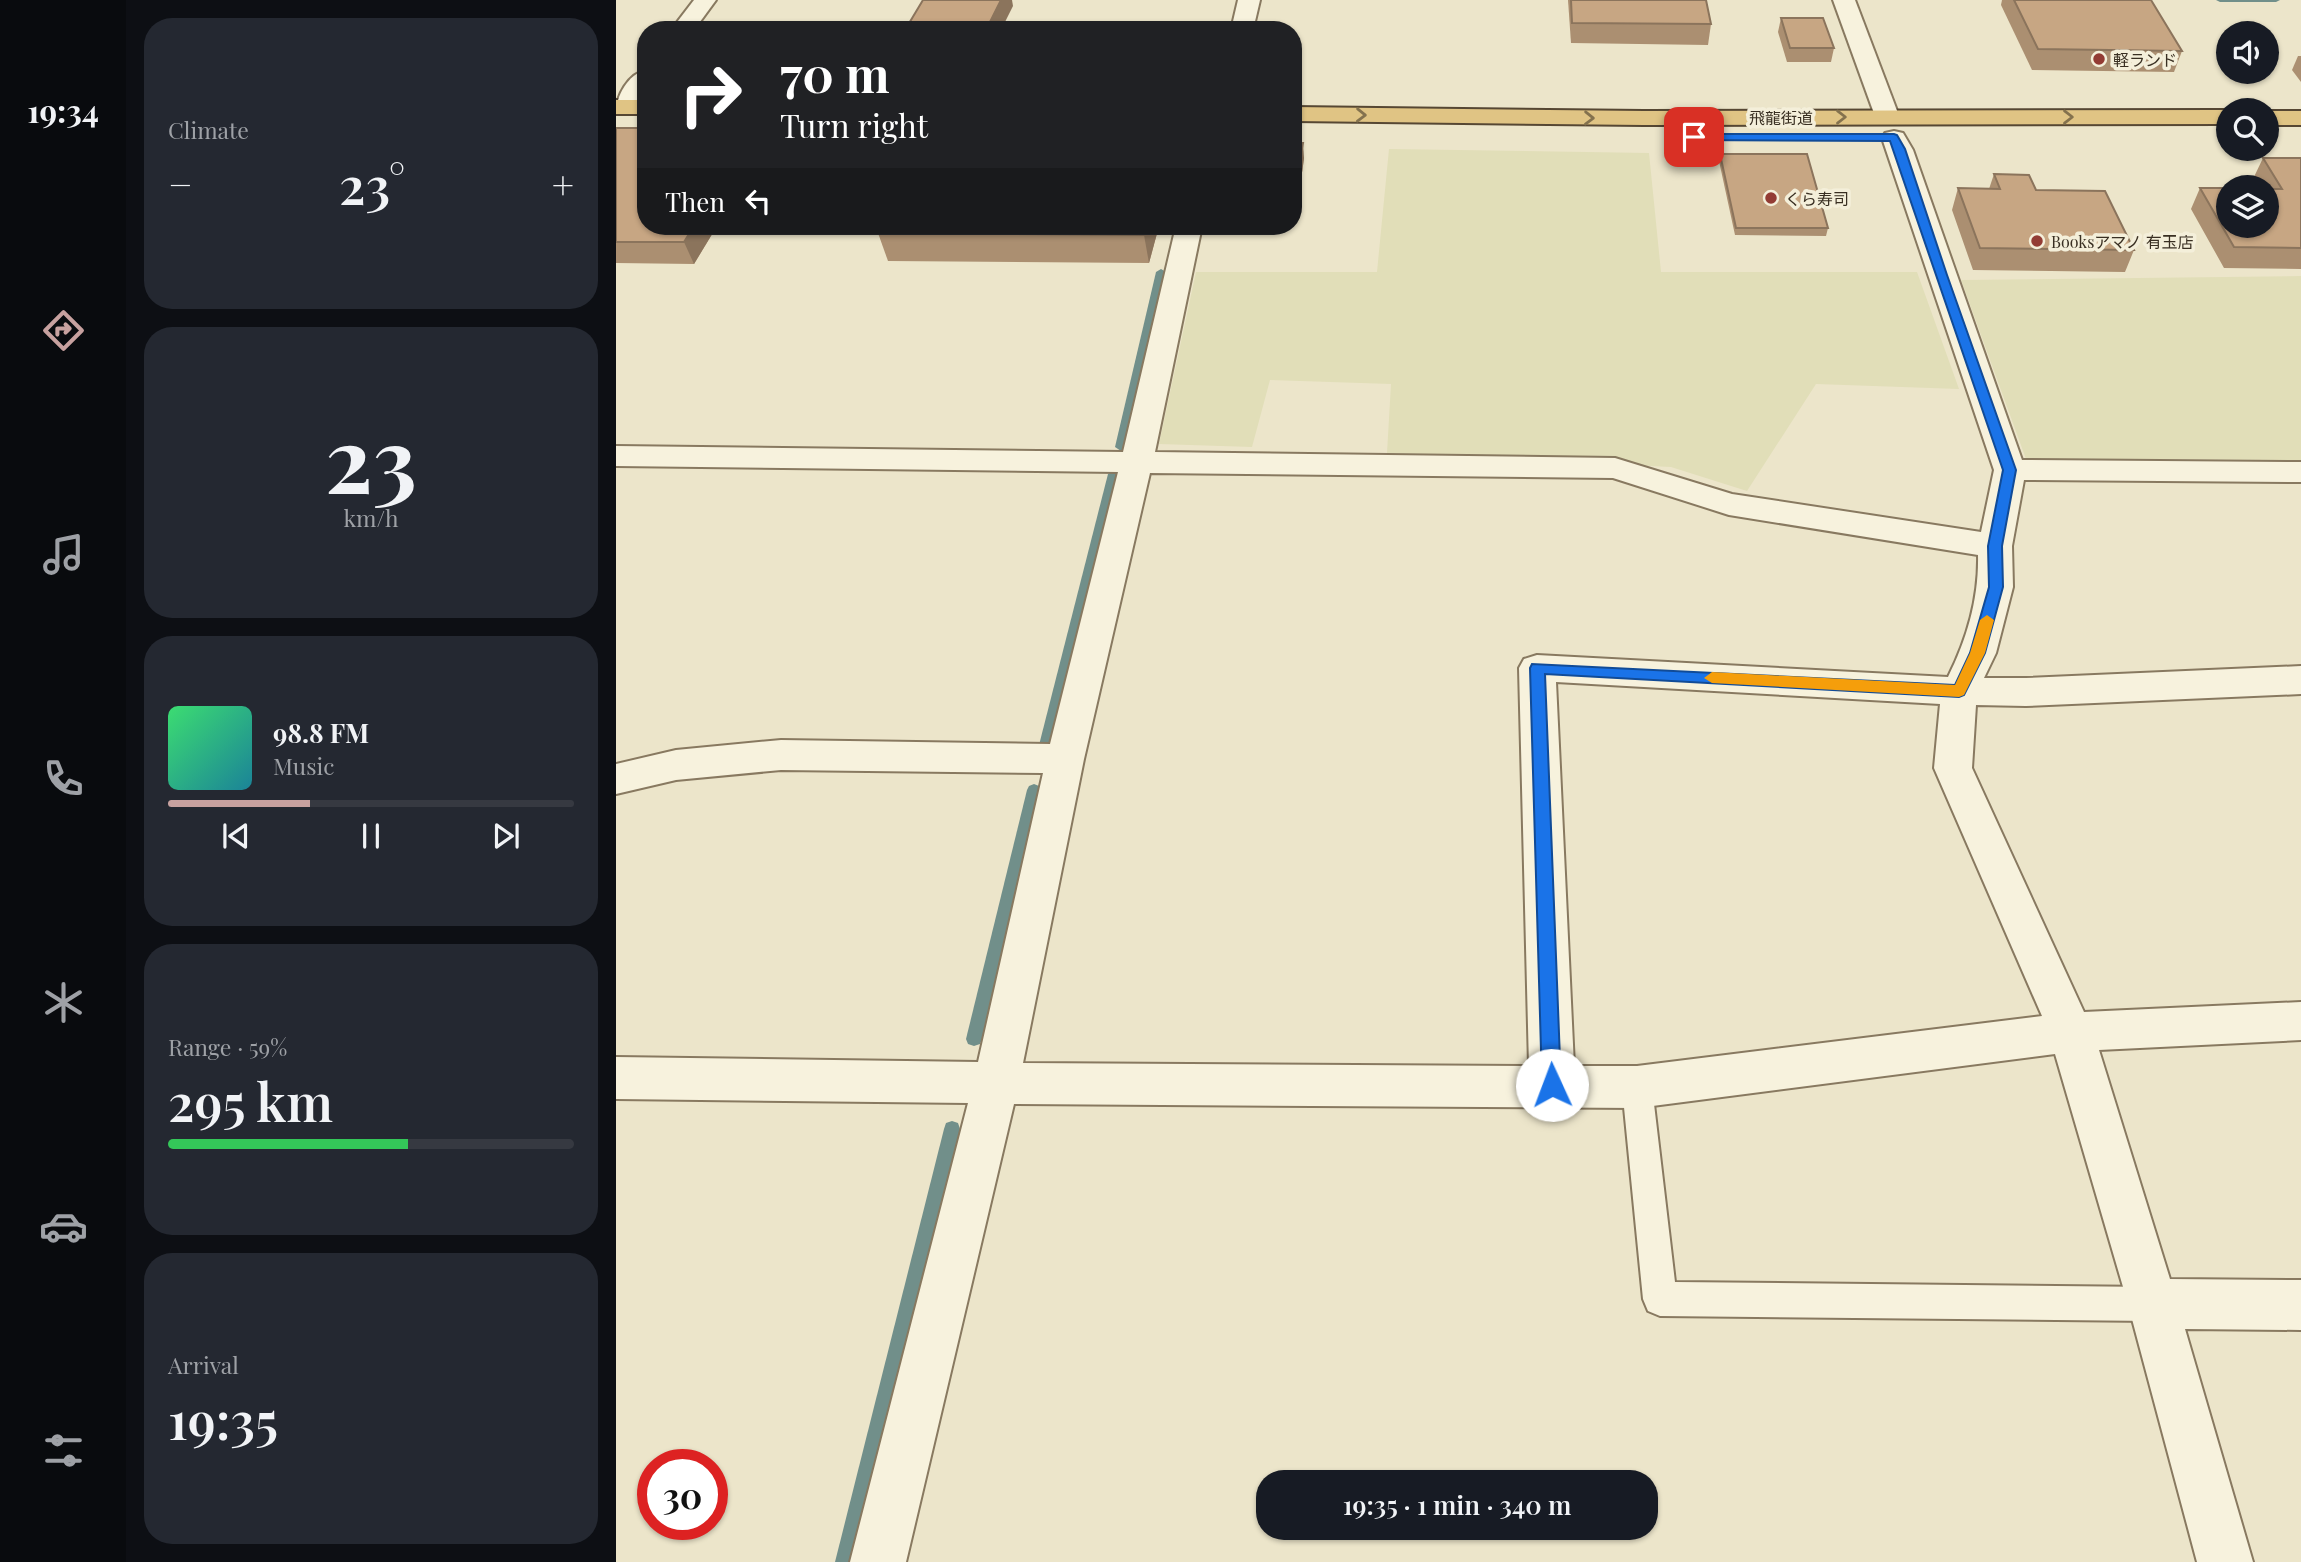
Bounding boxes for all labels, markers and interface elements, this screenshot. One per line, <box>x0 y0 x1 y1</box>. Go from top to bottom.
map controls <box>2216 21 2279 238</box>
button: sound <box>2216 21 2279 84</box>
text: 70 m <box>780 40 890 105</box>
icon: right <box>665 49 756 140</box>
place label: 軽ランド <box>2113 49 2177 70</box>
marker: 軽ランド <box>2091 51 2107 67</box>
text: 19:34 <box>27 88 99 131</box>
button: search <box>2216 98 2279 161</box>
text: Turn right <box>780 103 928 146</box>
one-way arrow <box>1357 107 1367 123</box>
pin <box>1664 107 1724 167</box>
street label: 飛龍街道 <box>1749 107 1813 128</box>
one-way arrow <box>1836 109 1847 125</box>
one-way arrow <box>2064 109 2074 125</box>
one-way arrow <box>1584 110 1595 125</box>
text: Climate <box>168 114 249 145</box>
icon: arrive <box>1675 118 1713 156</box>
text: 23° <box>339 149 405 218</box>
text: − <box>168 158 193 209</box>
text: + <box>552 158 574 209</box>
button: layers <box>2216 175 2279 238</box>
icon: left <box>739 182 777 220</box>
text: Then <box>665 184 725 219</box>
place label: くら寿司 <box>1785 188 1849 209</box>
marker: くら寿司 <box>1763 190 1779 206</box>
place label: Booksアマノ 有玉店 <box>2051 231 2194 252</box>
marker: Booksアマノ 有玉店 <box>2029 233 2045 249</box>
icon: directions <box>39 306 88 355</box>
text: 23 <box>325 396 417 517</box>
text: km/h <box>343 502 399 533</box>
icon: music <box>39 530 88 579</box>
text: 98.8 FM <box>273 715 369 750</box>
text: Music <box>273 750 334 781</box>
icon: phone <box>39 754 88 803</box>
icon: previous <box>217 817 255 855</box>
icon: pause <box>352 817 390 855</box>
icon: next <box>487 817 525 855</box>
icon: climate <box>39 978 88 1027</box>
text: Range · 59% <box>168 1031 287 1062</box>
position arrow <box>1515 1048 1589 1122</box>
text: 295 km <box>168 1066 333 1135</box>
icon: car <box>39 1202 88 1251</box>
text: Arrival <box>168 1349 239 1380</box>
text: 19:35 <box>168 1384 278 1453</box>
icon: filters <box>39 1426 88 1475</box>
speed limit sign: 30 <box>637 1449 728 1540</box>
text: 19:35 · 1 min · 340 m <box>1343 1487 1571 1522</box>

